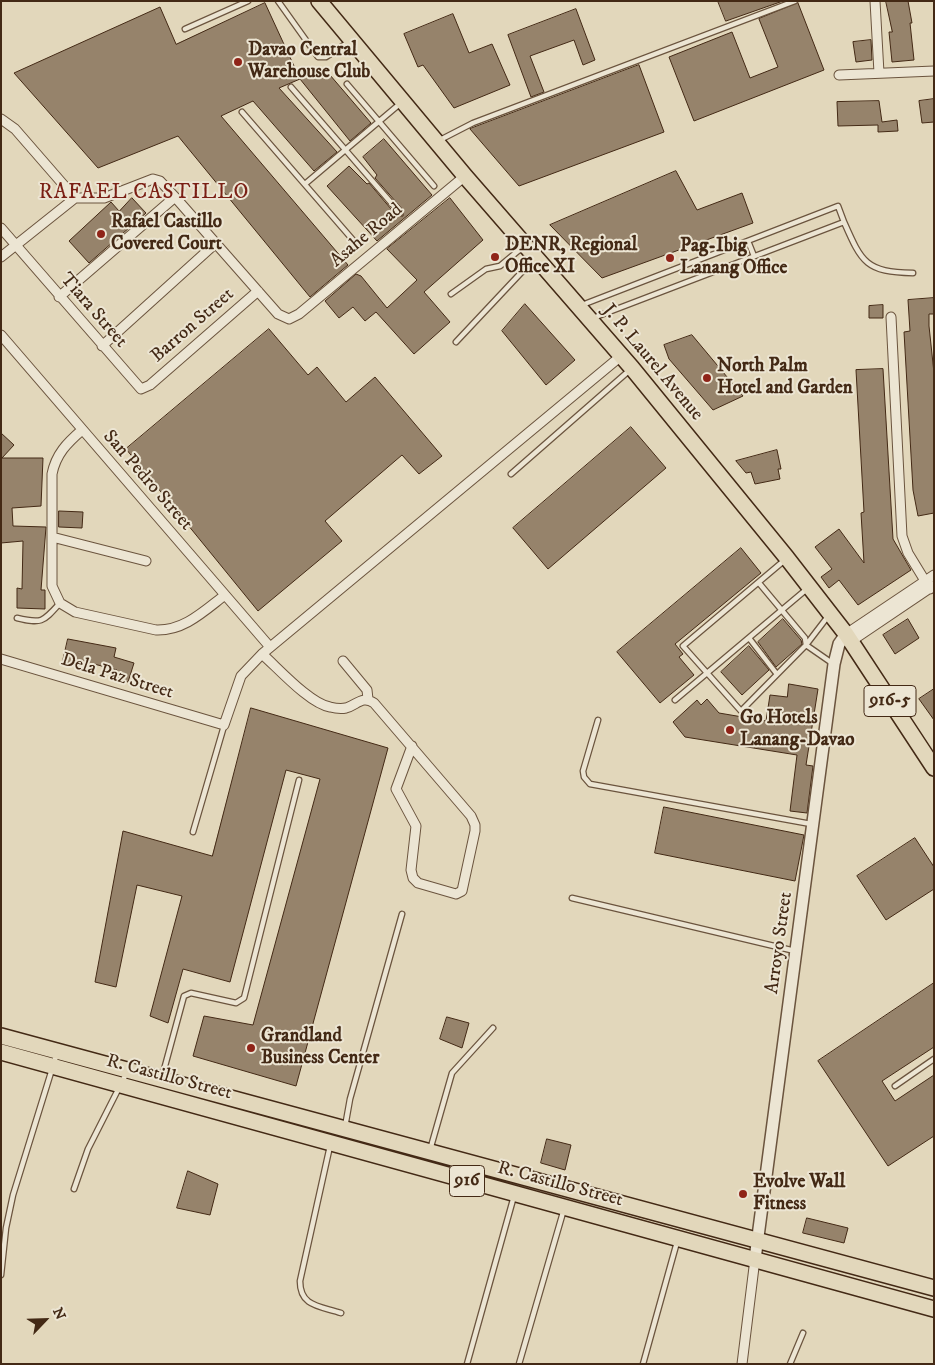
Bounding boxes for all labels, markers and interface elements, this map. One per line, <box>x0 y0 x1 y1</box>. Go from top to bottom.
place label: Davao Central Warehouse Club <box>248 40 370 84</box>
marker: Davao Central Warehouse Club <box>232 56 244 68</box>
district label: RAFAEL CASTILLO <box>37 181 251 207</box>
street label: Asahe Road <box>326 199 408 273</box>
place label: Rafael Castillo Covered Court <box>111 212 222 256</box>
marker: Rafael Castillo Covered Court <box>95 228 107 240</box>
place label: DENR, Regional Office XI <box>505 235 637 279</box>
place label: Pag-Ibig Lanang Office <box>680 236 787 280</box>
marker: DENR, Regional Office XI <box>489 251 501 263</box>
marker: Pag-Ibig Lanang Office <box>664 252 676 264</box>
street label: Tiara Street <box>54 269 132 353</box>
street label: Barron Street <box>147 284 239 368</box>
street label: J. P. Laurel Avenue <box>597 300 707 426</box>
place label: North Palm Hotel and Garden <box>717 356 853 400</box>
marker: North Palm Hotel and Garden <box>701 372 713 384</box>
street label: San Pedro Street <box>97 426 197 536</box>
street label: Dela Paz Street <box>58 649 176 705</box>
road number: 916-5 <box>864 686 916 716</box>
place label: Go Hotels Lanang-Davao <box>740 708 854 752</box>
marker: Go Hotels Lanang-Davao <box>724 724 736 736</box>
street label: Arroyo Street <box>762 891 798 995</box>
place label: Grandland Business Center <box>261 1026 379 1070</box>
marker: Grandland Business Center <box>245 1042 257 1054</box>
street label: R. Castillo Street <box>104 1050 234 1106</box>
street label: R. Castillo Street <box>495 1157 625 1213</box>
road number: 916 <box>450 1166 484 1196</box>
place label: Evolve Wall Fitness <box>753 1172 845 1216</box>
marker: Evolve Wall Fitness <box>737 1188 749 1200</box>
north arrow <box>20 1295 70 1345</box>
text: N <box>48 1305 69 1323</box>

